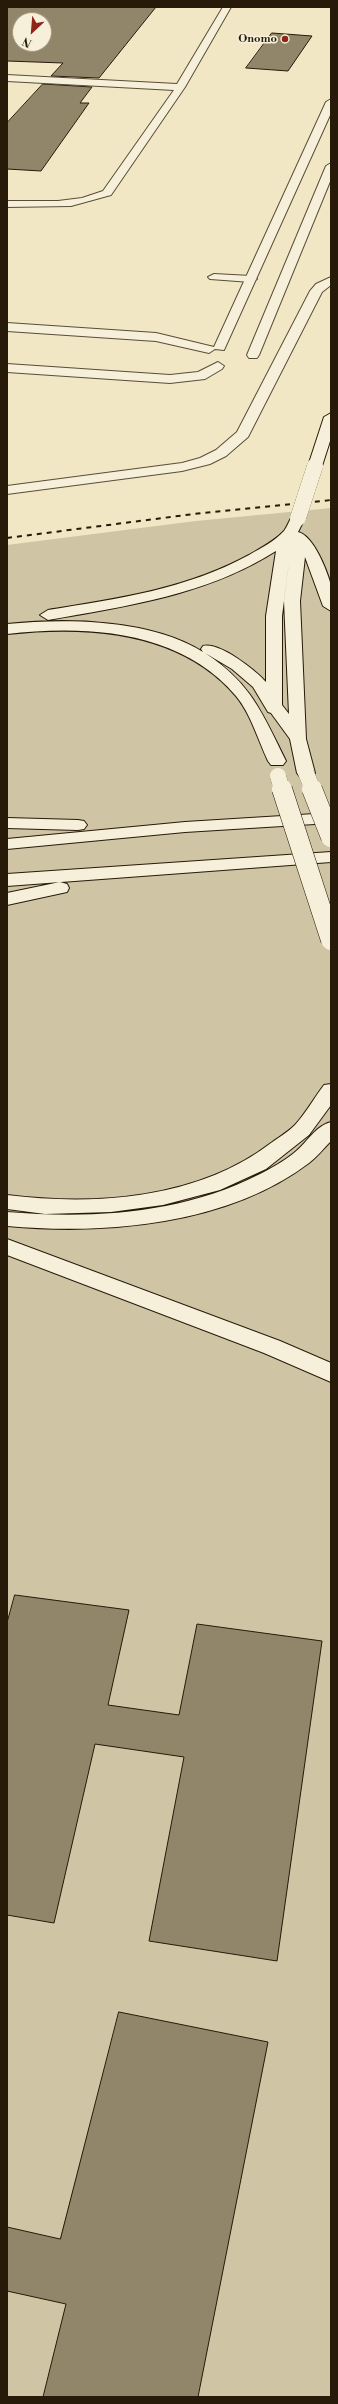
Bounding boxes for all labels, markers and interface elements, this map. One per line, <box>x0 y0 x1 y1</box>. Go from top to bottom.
north arrow <box>12 12 52 52</box>
place label: Onomo <box>238 32 277 46</box>
text: N <box>20 34 34 50</box>
marker: Onomo <box>280 34 290 44</box>

